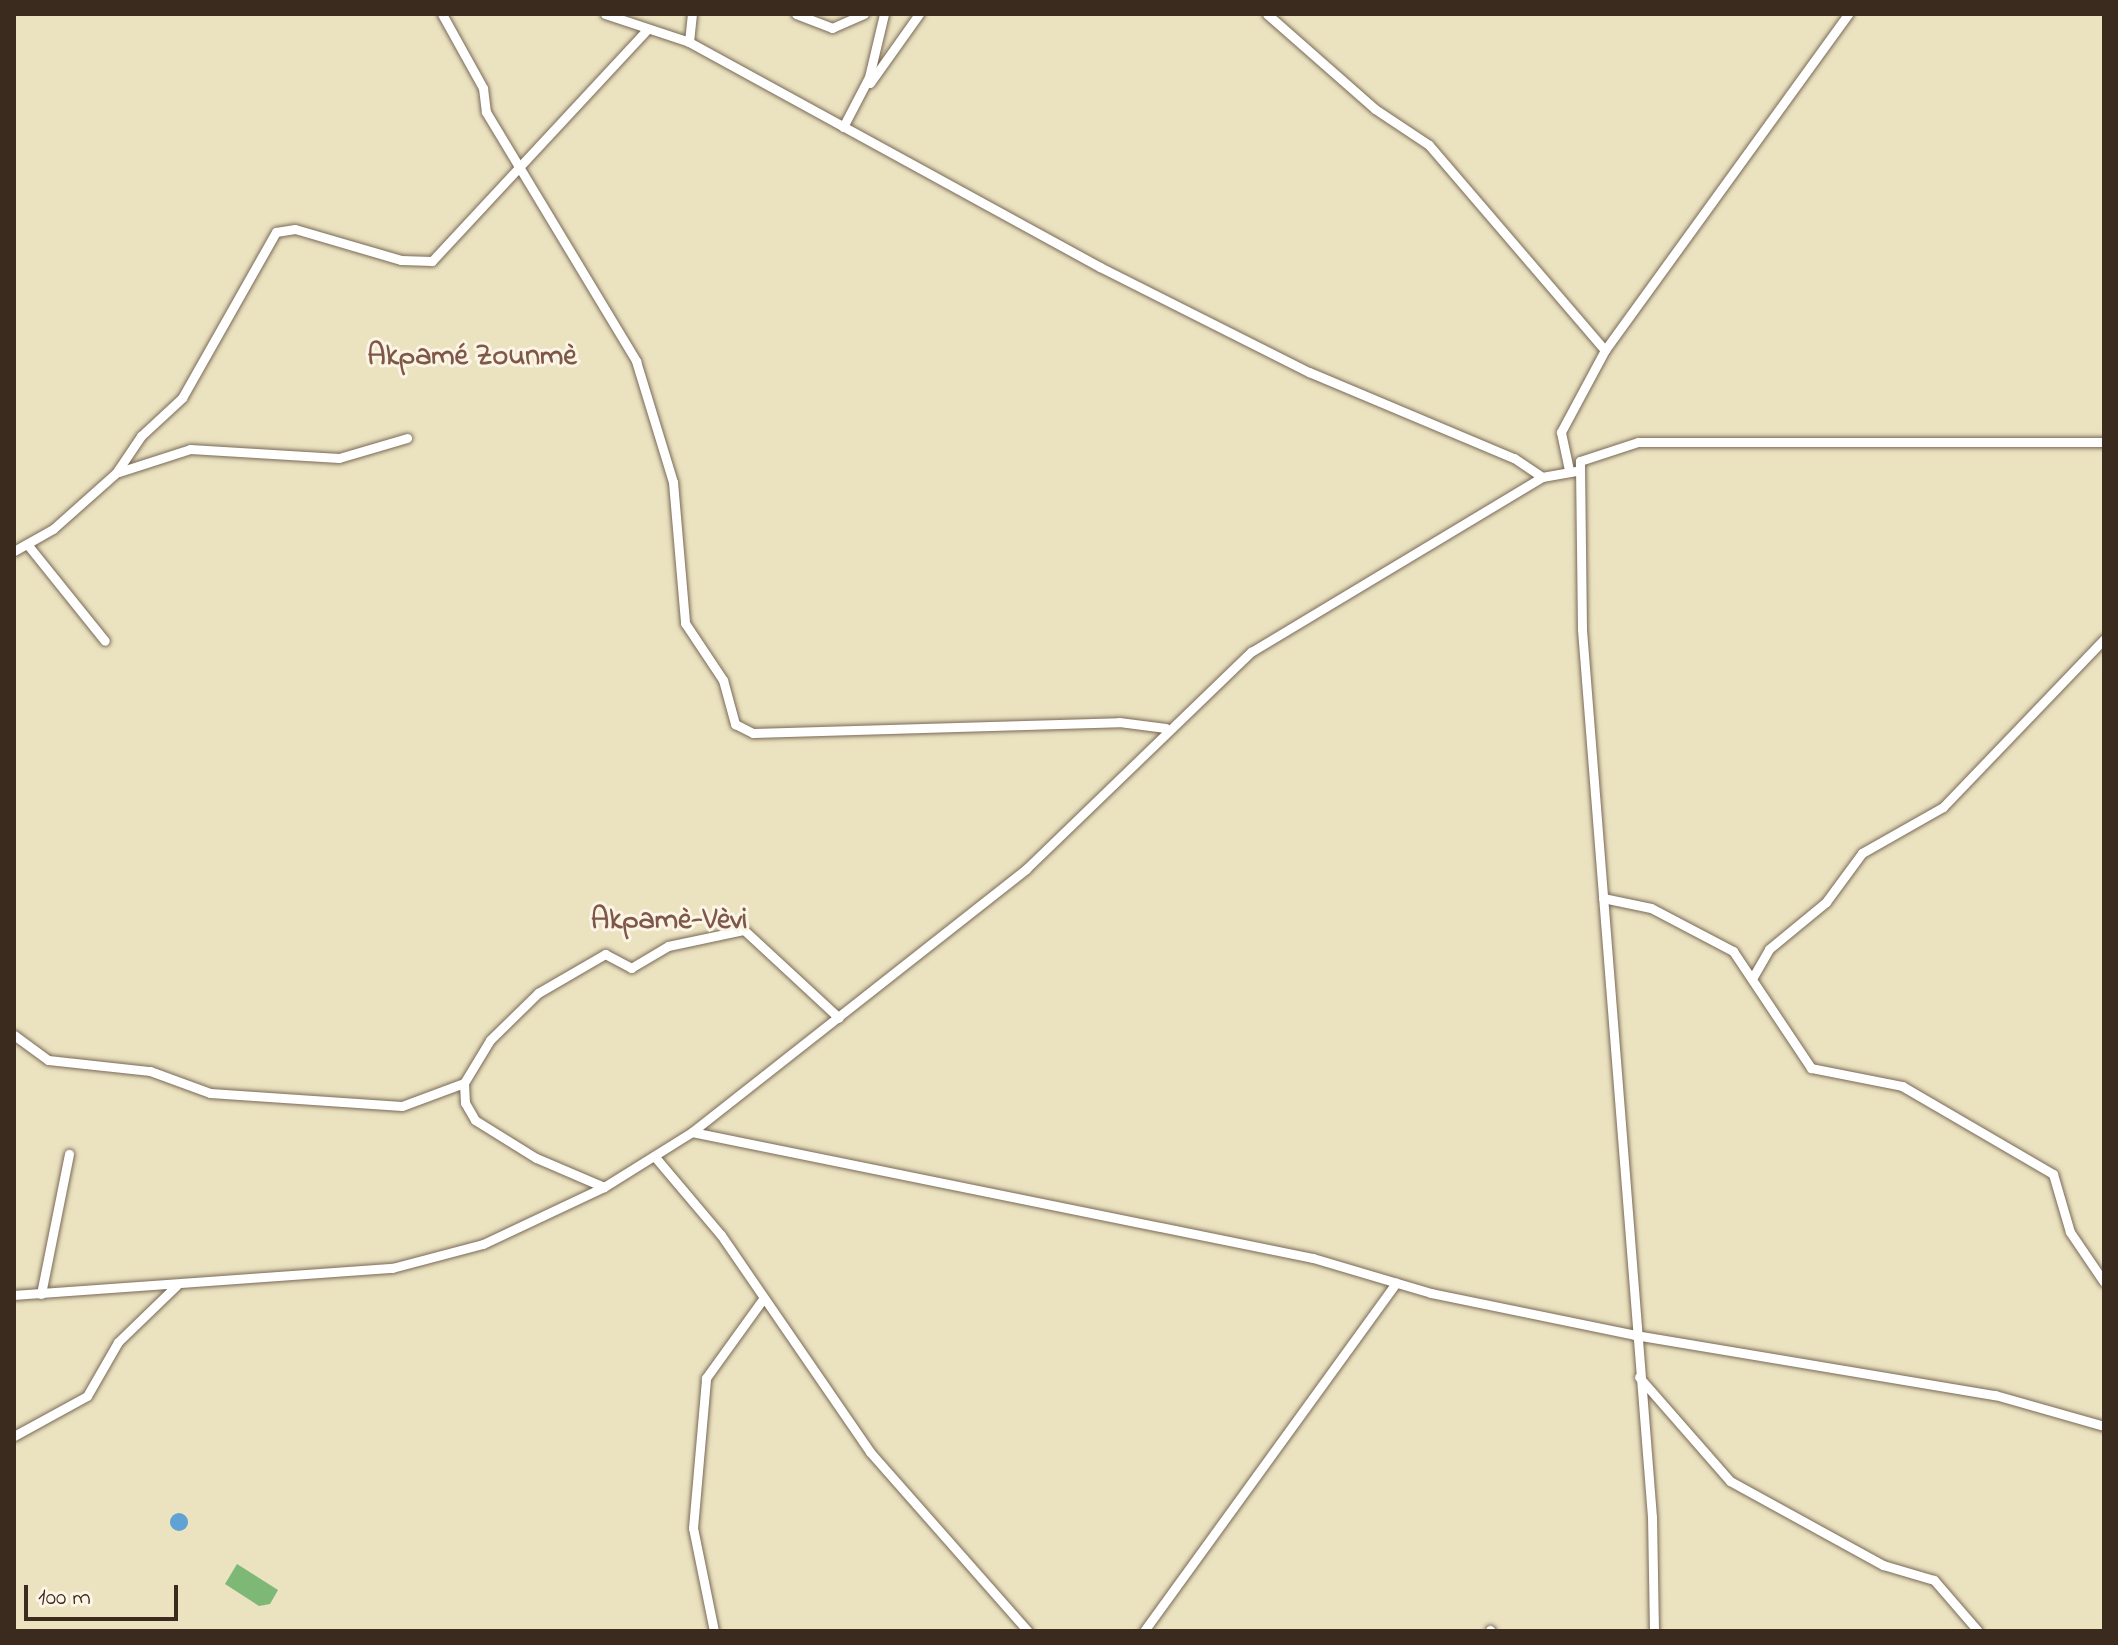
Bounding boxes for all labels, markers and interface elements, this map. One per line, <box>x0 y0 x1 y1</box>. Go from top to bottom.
district label: Akpamé Zounmè <box>367 339 577 375</box>
district label: Akpamè-Vèvi <box>591 903 747 939</box>
scale bar <box>28 1569 182 1619</box>
text: 100 m <box>38 1581 91 1616</box>

